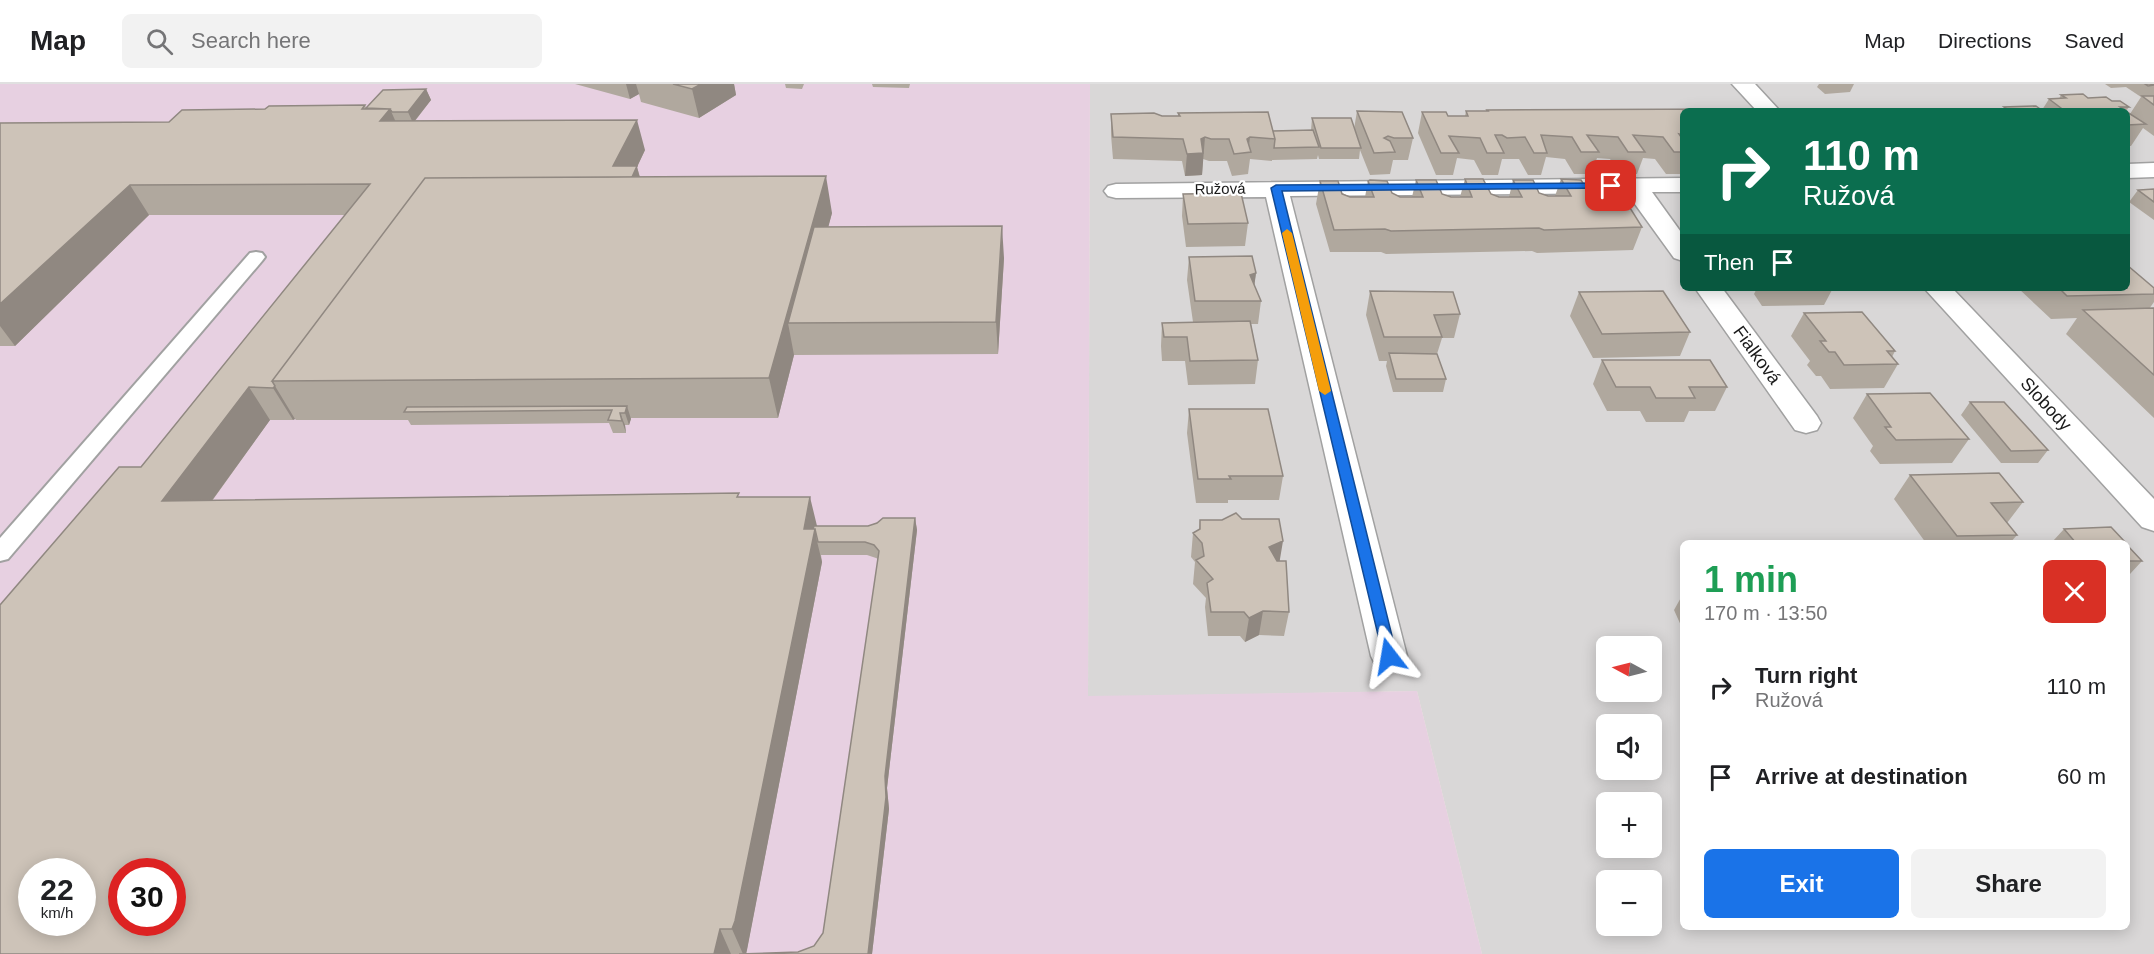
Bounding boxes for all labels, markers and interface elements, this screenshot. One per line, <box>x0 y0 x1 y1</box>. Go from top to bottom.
search box <box>122 14 542 68</box>
text: Map <box>30 25 86 56</box>
icon: search <box>143 25 176 58</box>
text: Search here <box>191 28 311 53</box>
text: Map <box>1864 29 1905 52</box>
text: Directions <box>1938 29 2031 52</box>
text: Saved <box>2064 29 2124 52</box>
icon: right <box>1704 132 1782 210</box>
text: 110 m <box>1803 132 1920 179</box>
pin <box>1585 160 1636 211</box>
icon: arrive <box>1594 169 1627 202</box>
street label: Ružová <box>1194 180 1246 197</box>
text: Ružová <box>1803 181 1895 211</box>
icon: arrive <box>1766 246 1799 279</box>
text: Then <box>1704 250 1754 275</box>
street label: Fialková <box>1729 322 1785 389</box>
street label: Slobody <box>2017 373 2075 435</box>
text: 1 min <box>1704 559 1798 600</box>
button: close <box>2043 560 2106 623</box>
text: 170 m · 13:50 <box>1704 602 1827 624</box>
position arrow <box>1357 624 1421 688</box>
north arrow <box>1596 636 1662 702</box>
map controls <box>1596 636 1662 936</box>
text: Turn right <box>1755 663 1857 688</box>
icon: right <box>1704 671 1737 704</box>
text: 110 m <box>2046 674 2106 699</box>
text: Ružová <box>1755 689 1823 711</box>
button: sound <box>1596 714 1662 780</box>
icon: arrive <box>1704 761 1737 794</box>
text: Arrive at destination <box>1755 764 1968 789</box>
text: 60 m <box>2057 764 2106 789</box>
button: + <box>1596 792 1662 858</box>
button: Exit <box>1704 849 1899 918</box>
button: Share <box>1911 849 2106 918</box>
speed limit sign: 30 <box>108 858 186 936</box>
button: − <box>1596 870 1662 936</box>
text: 22 <box>40 873 74 906</box>
text: km/h <box>41 904 73 921</box>

